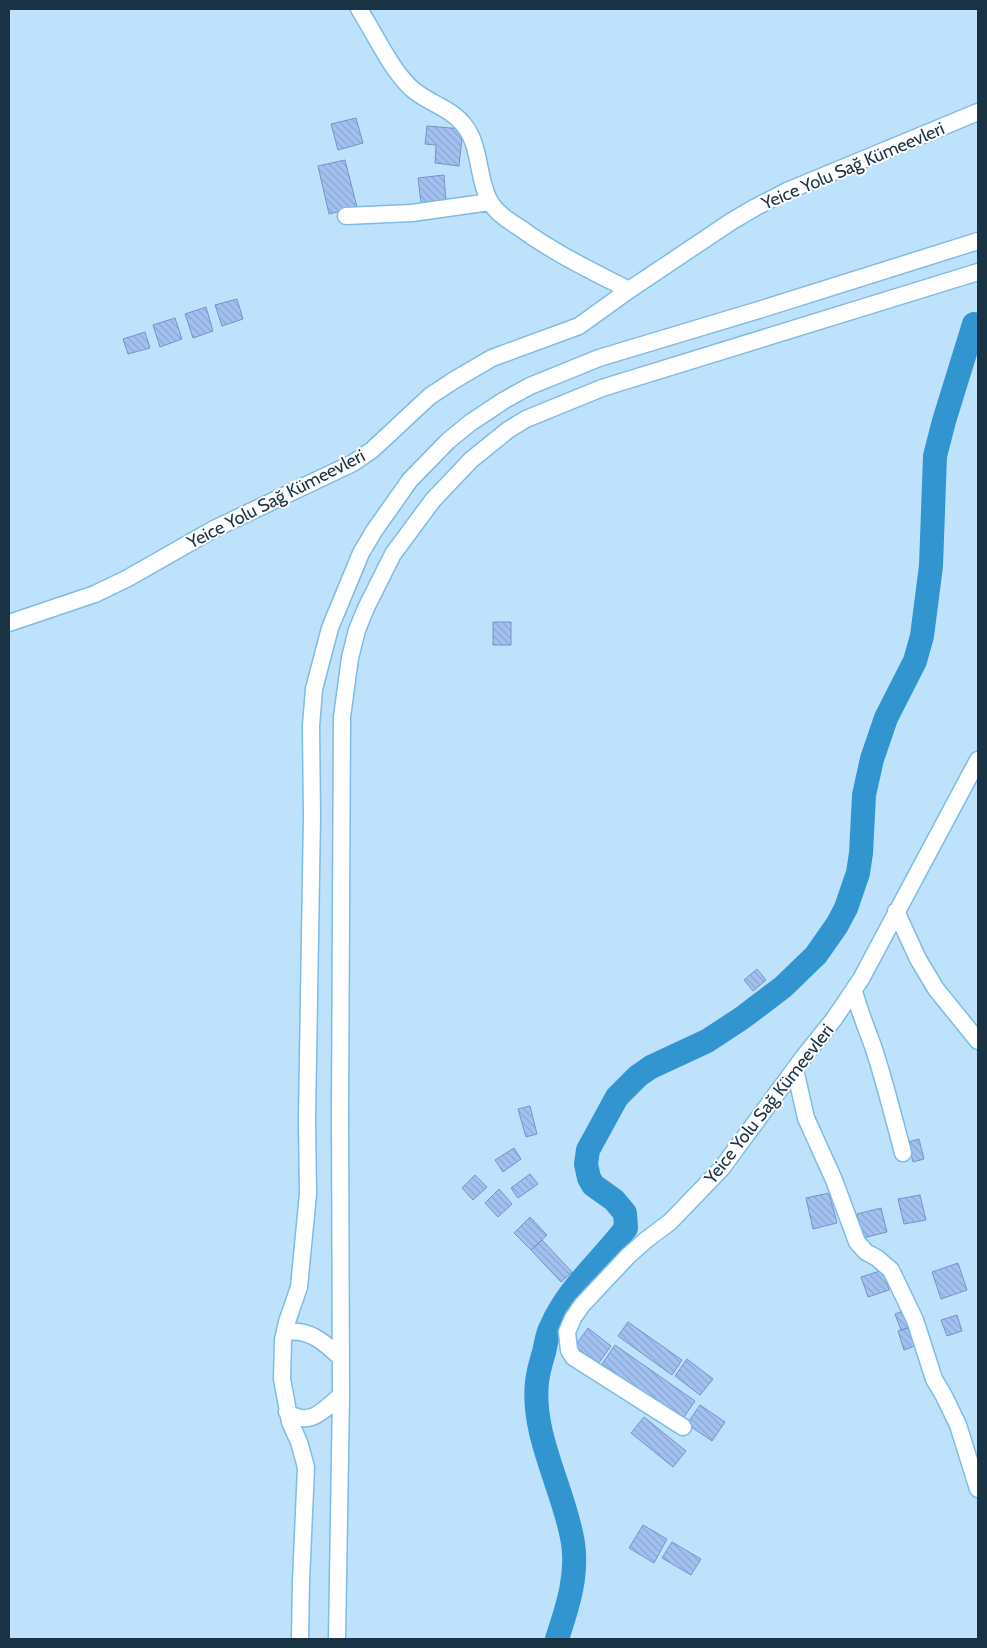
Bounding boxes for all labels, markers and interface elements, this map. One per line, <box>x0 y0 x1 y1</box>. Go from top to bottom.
street label: Yeice Yolu Sağ Kümeevleri <box>757 117 948 215</box>
street label: Yeice Yolu Sağ Kümeevleri <box>183 445 369 554</box>
street label: Yeice Yolu Sağ Kümeevleri <box>699 1020 838 1189</box>

